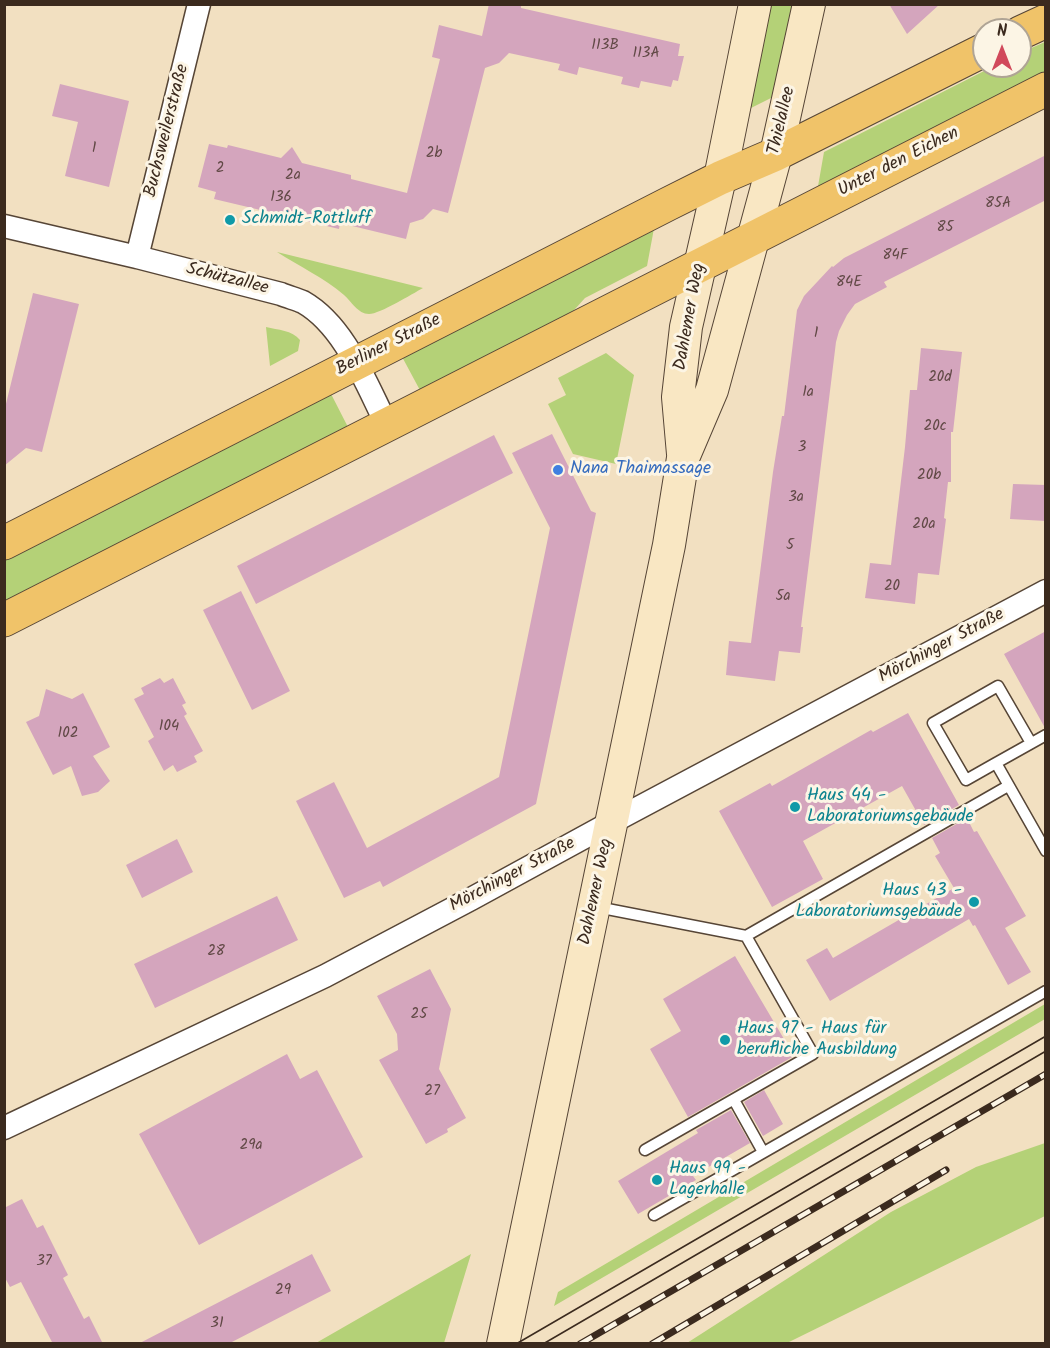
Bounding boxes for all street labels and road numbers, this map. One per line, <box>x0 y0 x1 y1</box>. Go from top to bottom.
street label: Buchsweilerstraße <box>141 62 195 200</box>
street label: Thielallee <box>765 85 801 157</box>
street label: Unter den Eichen <box>835 123 963 203</box>
street label: Schützallee <box>184 259 270 301</box>
street label: Dahlemer Weg <box>671 262 711 372</box>
street label: Berliner Straße <box>333 310 445 382</box>
street label: Mörchinger Straße <box>875 605 1009 689</box>
street label: Mörchinger Straße <box>446 834 580 918</box>
street label: Dahlemer Weg <box>575 837 619 947</box>

